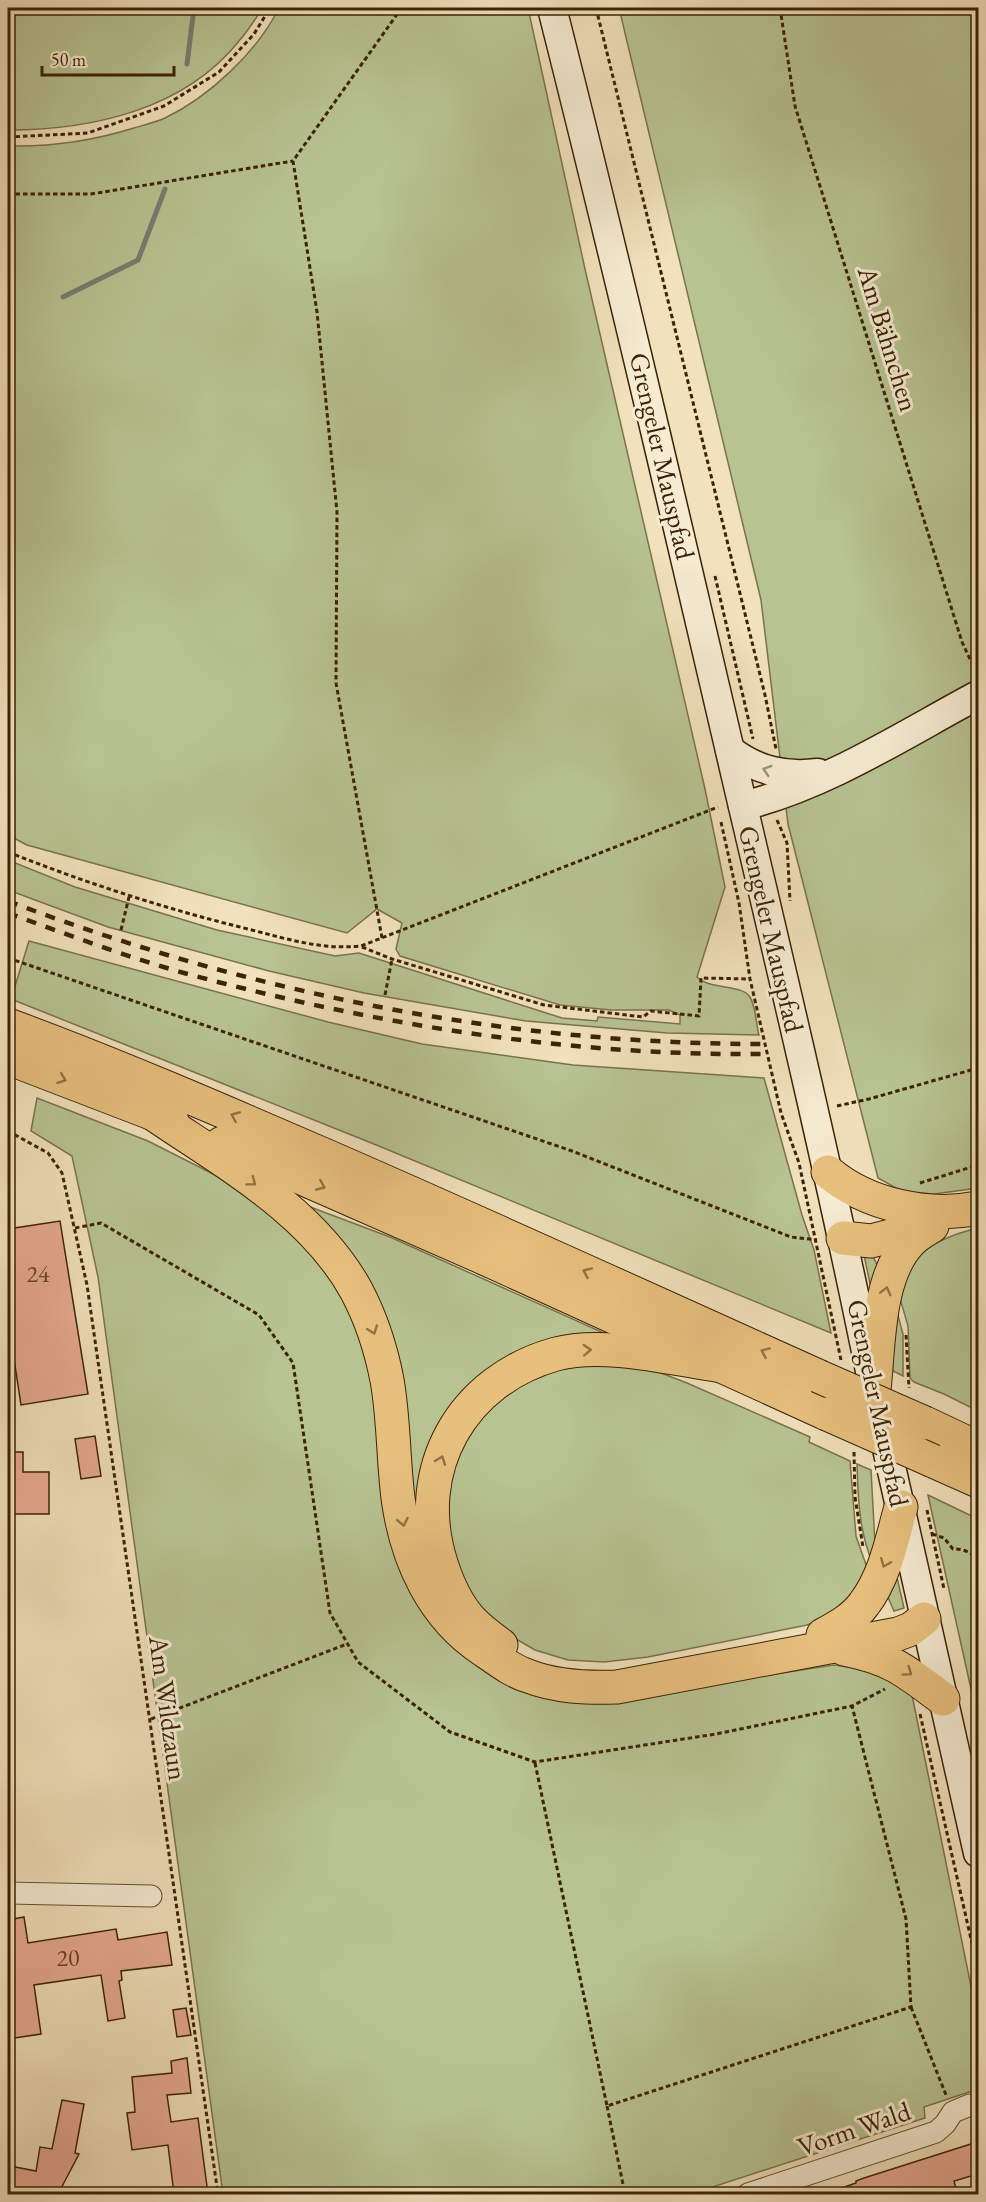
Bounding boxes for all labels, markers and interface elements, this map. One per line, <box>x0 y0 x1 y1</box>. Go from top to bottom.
scale bar <box>42 39 174 77</box>
text: 50 m <box>51 48 86 71</box>
street label: Am Bähnchen <box>850 261 927 415</box>
street label: Grengeler Mauspfad <box>622 349 703 563</box>
one-way arrow <box>762 764 773 777</box>
street label: Grengeler Mauspfad <box>731 822 812 1036</box>
one-way arrow <box>56 1072 67 1084</box>
one-way arrow <box>230 1111 241 1123</box>
one-way arrow <box>245 1174 256 1185</box>
one-way arrow <box>315 1179 326 1191</box>
house number: 24 <box>26 1258 50 1289</box>
one-way arrow <box>583 1267 594 1279</box>
one-way arrow <box>879 1286 892 1296</box>
street label: Grengeler Mauspfad <box>839 1296 918 1510</box>
one-way arrow <box>366 1324 379 1335</box>
one-way arrow <box>583 1344 592 1357</box>
one-way arrow <box>760 1347 771 1359</box>
one-way arrow <box>433 1455 446 1465</box>
one-way arrow <box>396 1517 409 1527</box>
one-way arrow <box>880 1557 892 1568</box>
street label: Am Wildzaun <box>141 1632 196 1782</box>
one-way arrow <box>901 1665 912 1676</box>
house number: 20 <box>56 1942 80 1973</box>
street label: Vorm Wald <box>793 2093 915 2164</box>

